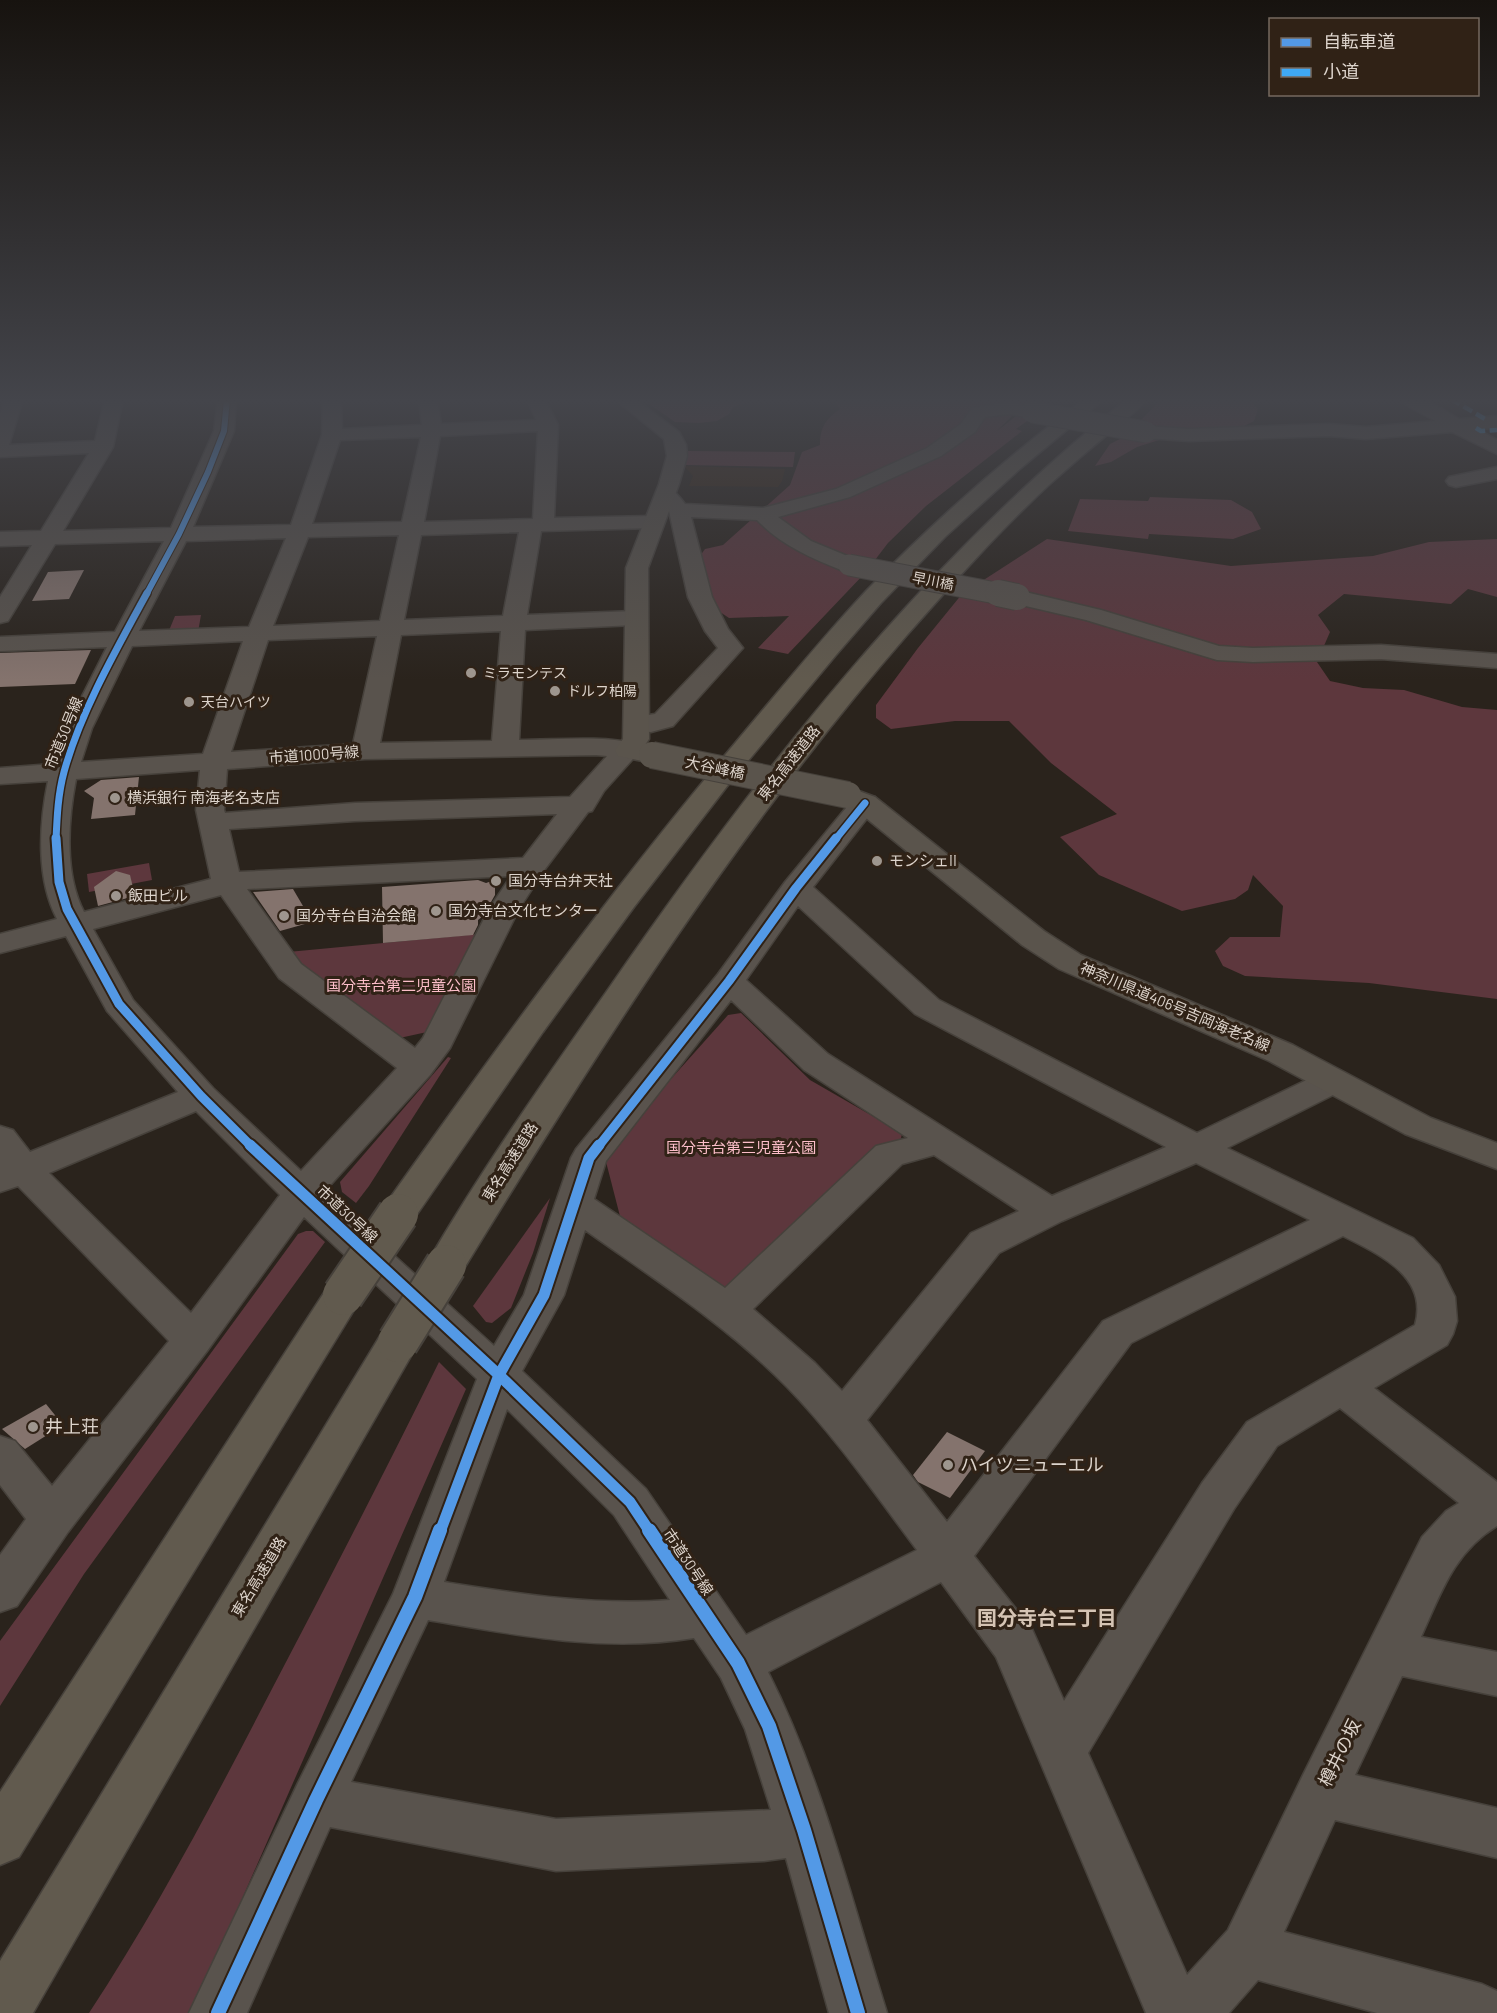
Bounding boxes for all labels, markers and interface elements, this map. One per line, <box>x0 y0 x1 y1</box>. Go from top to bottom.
legend <box>1269 18 1479 96</box>
text: 自転車道 <box>1323 30 1395 52</box>
text: 小道 <box>1323 60 1359 82</box>
street label: 早川橋 <box>911 568 955 593</box>
place label: ミラモンテス <box>483 664 567 681</box>
marker: ミラモンテス <box>464 666 478 680</box>
place label: ドルフ柏陽 <box>567 682 637 699</box>
marker: ドルフ柏陽 <box>548 684 562 698</box>
place label: 天台ハイツ <box>201 693 271 710</box>
street label: 市道30号線 <box>40 694 86 771</box>
marker: 天台ハイツ <box>182 695 196 709</box>
street label: 東名高速道路 <box>753 721 823 803</box>
street label: 市道1000号線 <box>268 742 360 766</box>
street label: 大谷峰橋 <box>684 752 746 782</box>
place label: 横浜銀行 南海老名支店 <box>127 788 280 806</box>
marker: 横浜銀行 南海老名支店 <box>108 791 122 805</box>
place label: モンシェII <box>889 851 957 869</box>
marker: モンシェII <box>870 854 884 868</box>
place label: 国分寺台弁天社 <box>508 871 613 889</box>
marker: 国分寺台弁天社 <box>489 874 503 888</box>
place label: 飯田ビル <box>128 886 188 904</box>
marker: 飯田ビル <box>109 889 123 903</box>
place label: 国分寺台文化センター <box>448 901 598 919</box>
marker: 国分寺台文化センター <box>429 904 443 918</box>
place label: 国分寺台自治会館 <box>296 906 416 924</box>
marker: 国分寺台自治会館 <box>277 909 291 923</box>
street label: 神奈川県道406号吉岡海老名線 <box>1078 958 1273 1054</box>
park label: 国分寺台第二児童公園 <box>326 976 476 994</box>
street label: 東名高速道路 <box>478 1119 541 1204</box>
park label: 国分寺台第三児童公園 <box>666 1138 816 1156</box>
street label: 市道30号線 <box>314 1181 382 1246</box>
place label: 井上荘 <box>45 1415 99 1437</box>
marker: 井上荘 <box>26 1420 40 1434</box>
place label: ハイツニューエル <box>960 1453 1104 1475</box>
marker: ハイツニューエル <box>941 1458 955 1472</box>
street label: 市道30号線 <box>660 1525 718 1598</box>
street label: 東名高速道路 <box>227 1533 289 1620</box>
district label: 国分寺台三丁目 <box>977 1605 1117 1629</box>
street label: 樽井の坂 <box>1313 1715 1365 1790</box>

